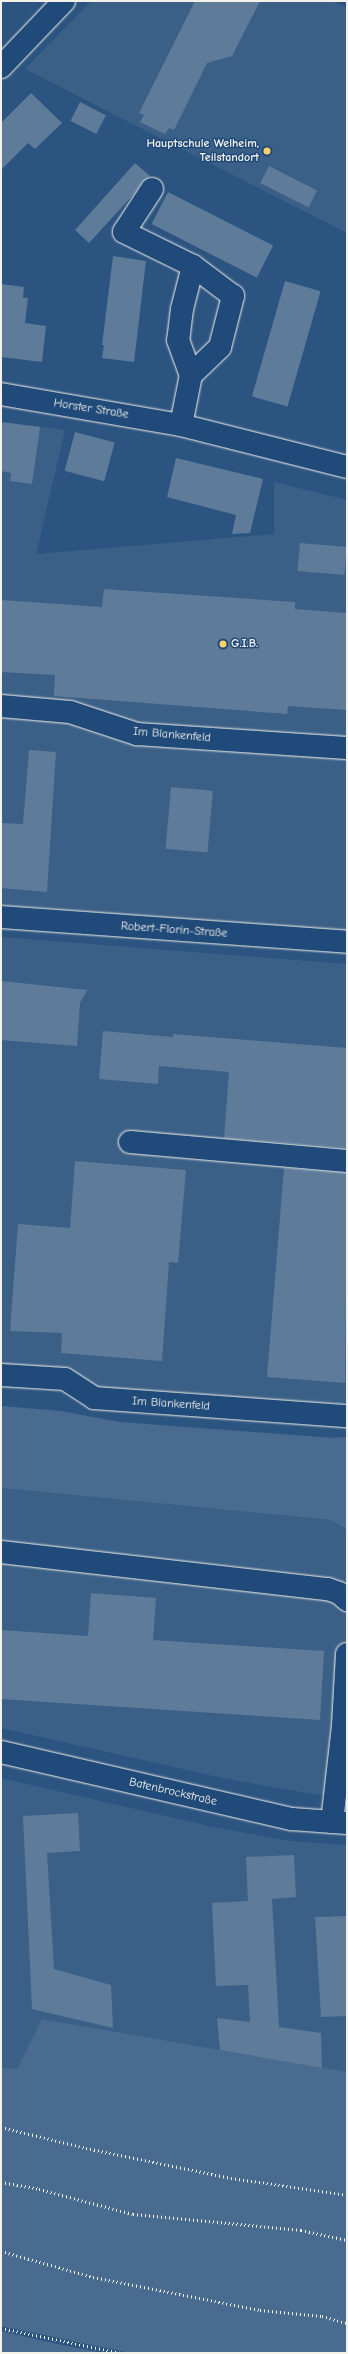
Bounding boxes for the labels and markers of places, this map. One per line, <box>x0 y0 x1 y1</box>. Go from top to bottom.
place label: Hauptschule Welheim, Teilstandort <box>146 137 259 165</box>
marker: Hauptschule Welheim, Teilstandort <box>262 146 272 156</box>
place label: G.I.B. <box>231 637 258 651</box>
marker: G.I.B. <box>218 639 228 649</box>

